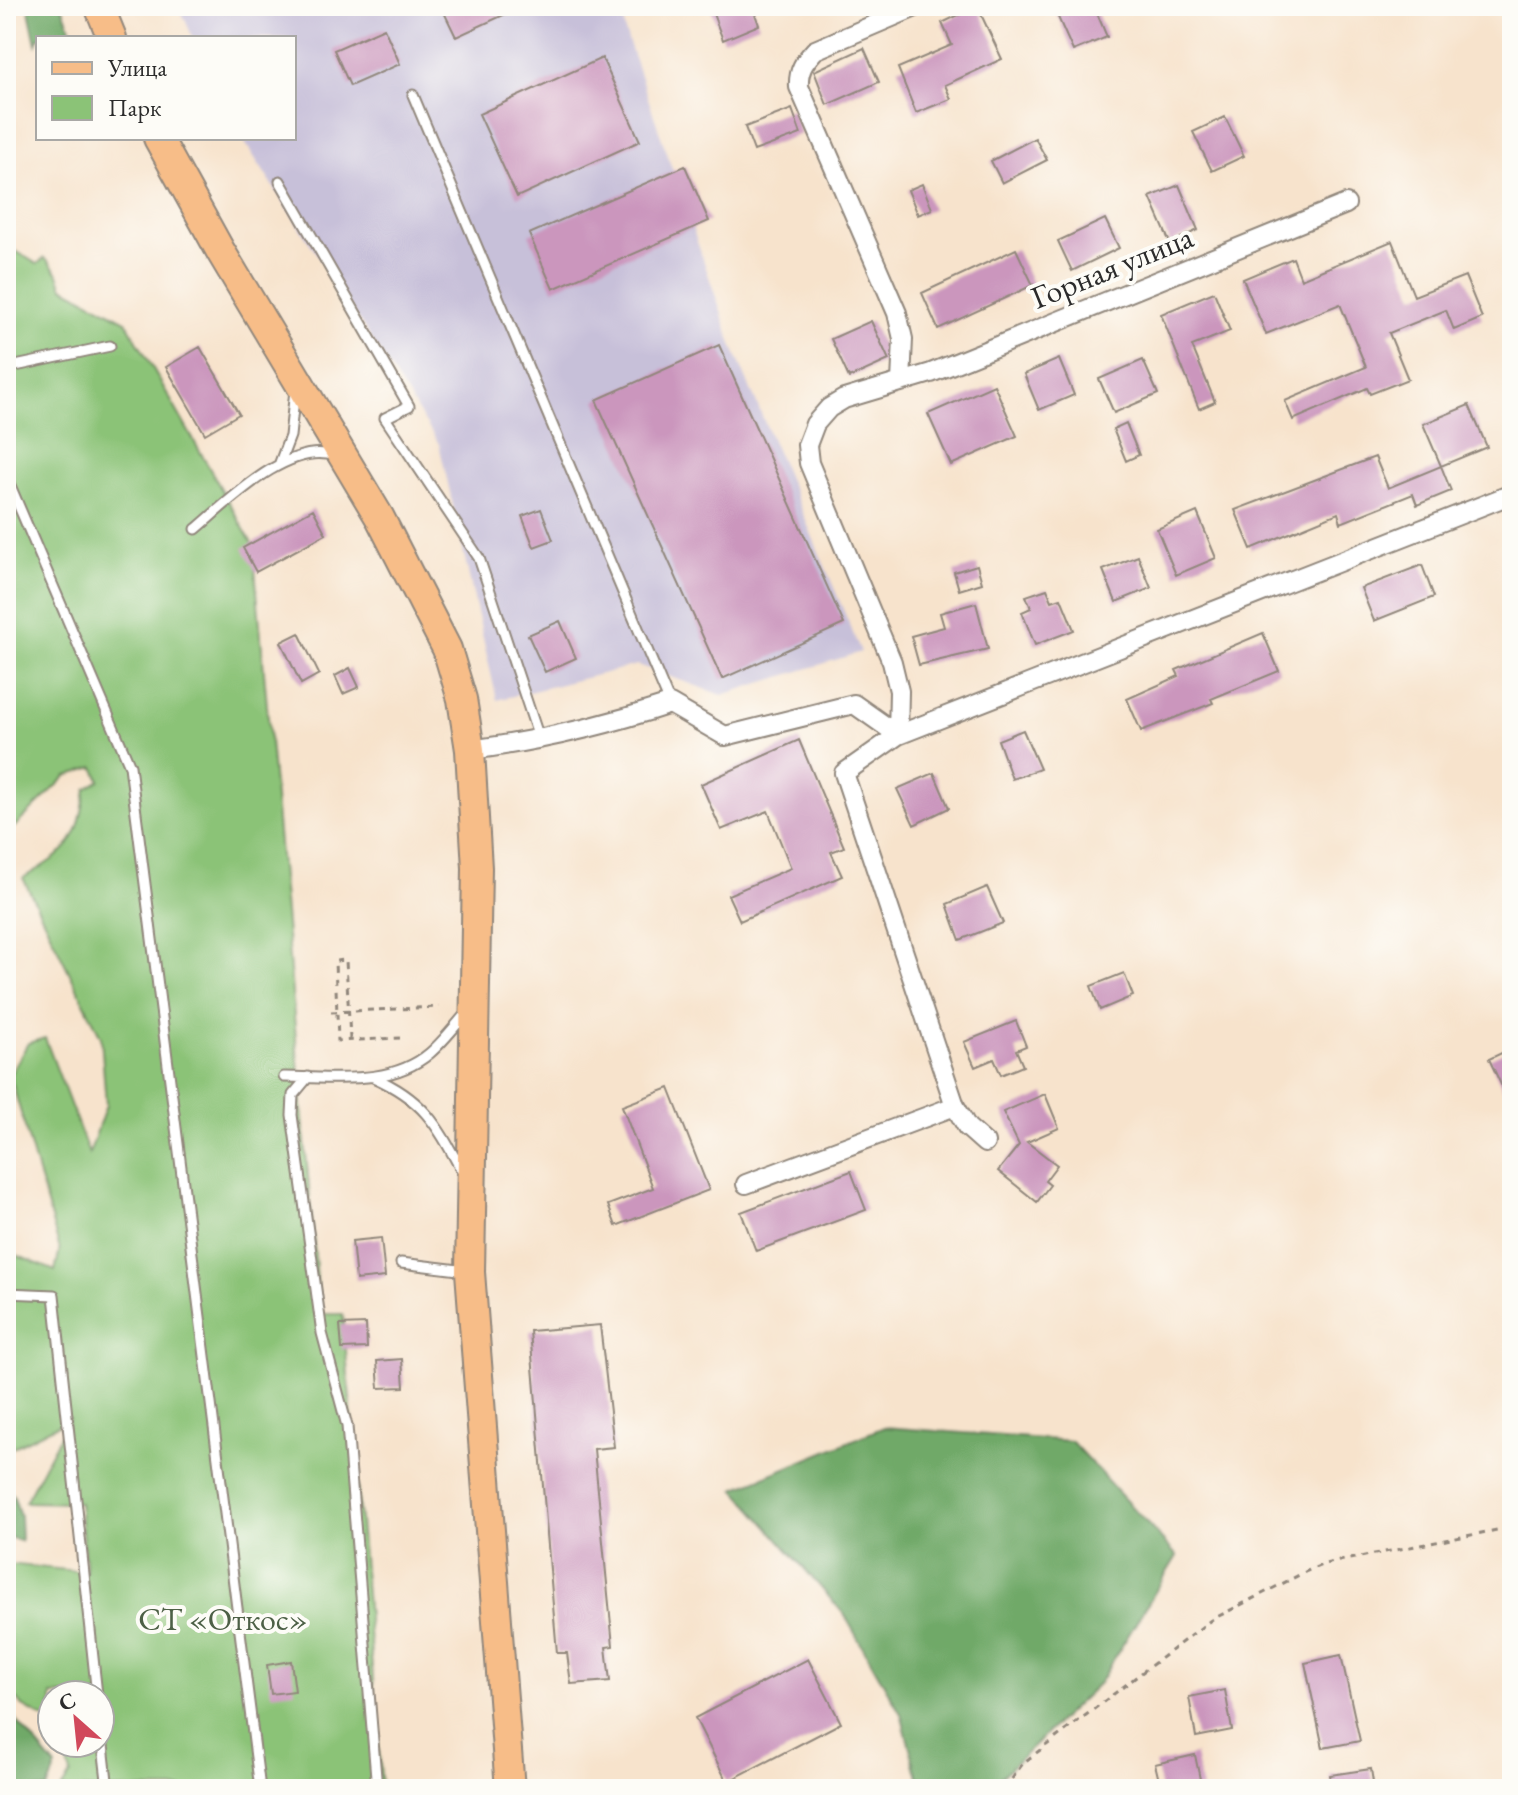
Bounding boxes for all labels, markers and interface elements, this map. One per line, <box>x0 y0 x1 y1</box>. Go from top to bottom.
legend <box>36 36 296 140</box>
text: Улица <box>107 52 167 83</box>
text: Парк <box>108 92 162 123</box>
street label: Горная улица <box>1025 215 1199 318</box>
park label: СТ «Откос» <box>138 1598 308 1640</box>
north arrow <box>36 1679 116 1759</box>
text: С <box>54 1685 81 1718</box>

